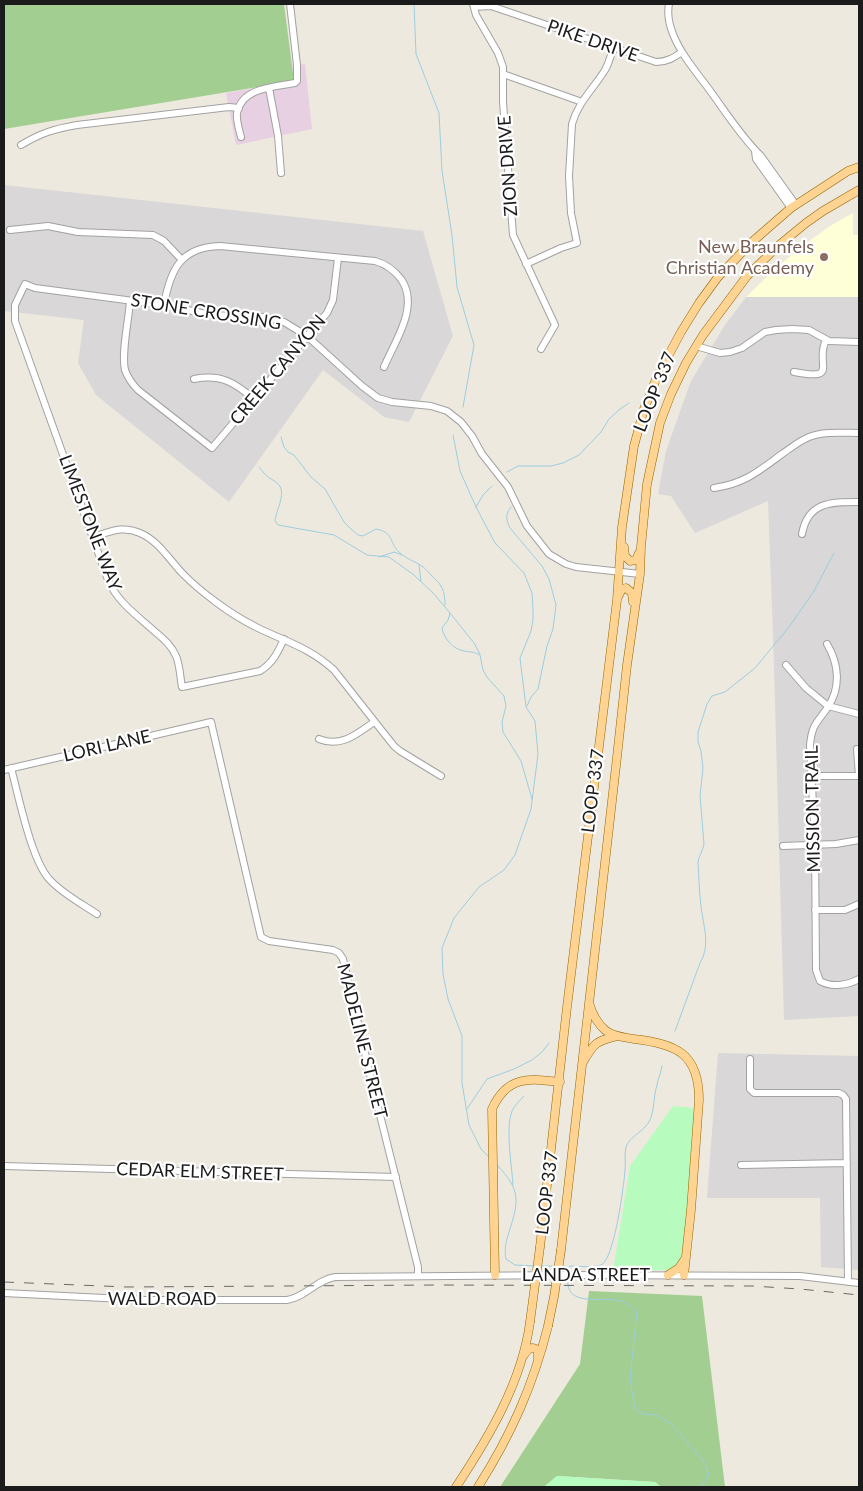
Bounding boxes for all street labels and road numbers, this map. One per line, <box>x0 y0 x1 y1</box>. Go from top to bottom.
street label: PIKE DRIVE <box>544 15 642 67</box>
street label: ZION DRIVE <box>494 115 522 217</box>
street label: STONE CROSSING <box>129 289 283 335</box>
street label: CREEK CANYON <box>226 310 330 430</box>
street label: LOOP 337 <box>629 349 681 435</box>
street label: LIMESTONE WAY <box>54 452 126 594</box>
street label: LORI LANE <box>61 725 153 767</box>
street label: MISSION TRAIL <box>801 745 825 873</box>
street label: LOOP 337 <box>577 748 609 834</box>
street label: MADELINE STREET <box>332 961 392 1121</box>
street label: LOOP 337 <box>531 1150 563 1236</box>
street label: CEDAR ELM STREET <box>116 1158 284 1186</box>
street label: LANDA STREET <box>522 1264 650 1286</box>
street label: WALD ROAD <box>108 1288 216 1310</box>

